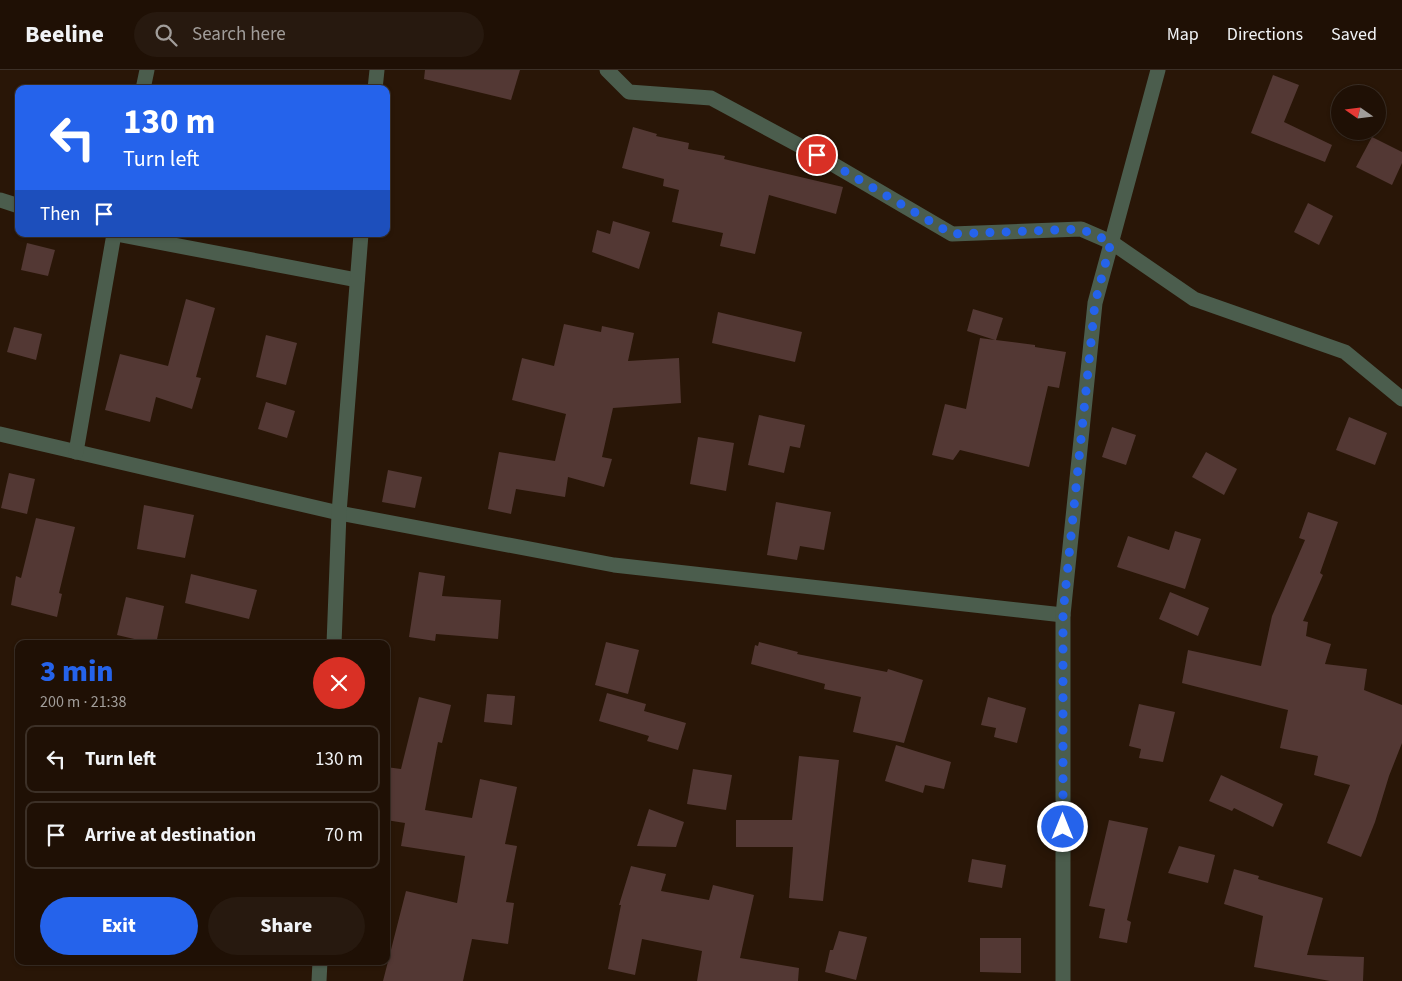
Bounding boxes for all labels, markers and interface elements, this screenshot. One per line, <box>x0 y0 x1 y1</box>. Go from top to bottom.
search box <box>134 12 484 57</box>
text: Beeline <box>25 17 104 52</box>
icon: search <box>152 21 180 49</box>
text: Search here <box>192 21 286 48</box>
text: Map <box>1167 22 1199 47</box>
text: Directions <box>1227 22 1303 47</box>
text: Saved <box>1331 22 1377 47</box>
north arrow <box>1331 85 1386 140</box>
map controls <box>1331 85 1386 140</box>
text: 130 m <box>123 97 215 147</box>
icon: left <box>40 105 105 170</box>
pin <box>796 134 838 176</box>
icon: arrive <box>803 141 831 169</box>
text: Turn left <box>123 143 199 175</box>
icon: arrive <box>90 200 118 228</box>
text: Then <box>40 201 80 228</box>
text: 3 min <box>40 650 114 693</box>
button: close <box>313 657 365 709</box>
text: 200 m · 21:38 <box>40 691 127 713</box>
icon: left <box>42 745 70 773</box>
text: Turn left <box>85 746 156 773</box>
text: 130 m <box>315 746 363 773</box>
position arrow <box>1036 800 1088 852</box>
icon: arrive <box>42 821 70 849</box>
text: Arrive at destination <box>85 822 256 849</box>
text: 70 m <box>325 822 363 849</box>
button: Exit <box>40 897 198 955</box>
button: Share <box>208 897 365 955</box>

